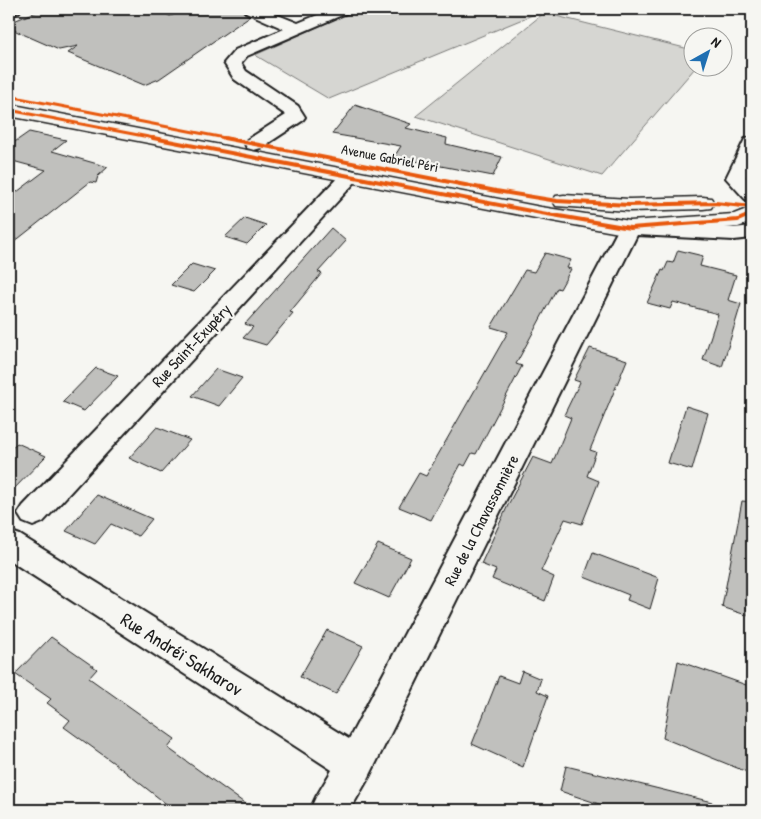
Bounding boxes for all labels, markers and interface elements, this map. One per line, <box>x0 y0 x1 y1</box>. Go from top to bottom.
north arrow <box>684 28 734 78</box>
text: N <box>708 32 726 52</box>
street label: Avenue Gabriel Péri <box>340 139 440 176</box>
street label: Rue Saint-Exupéry <box>147 298 236 392</box>
street label: Rue de la Chavassonnière <box>438 450 524 589</box>
street label: Rue Andréï Sakharov <box>116 606 248 702</box>

